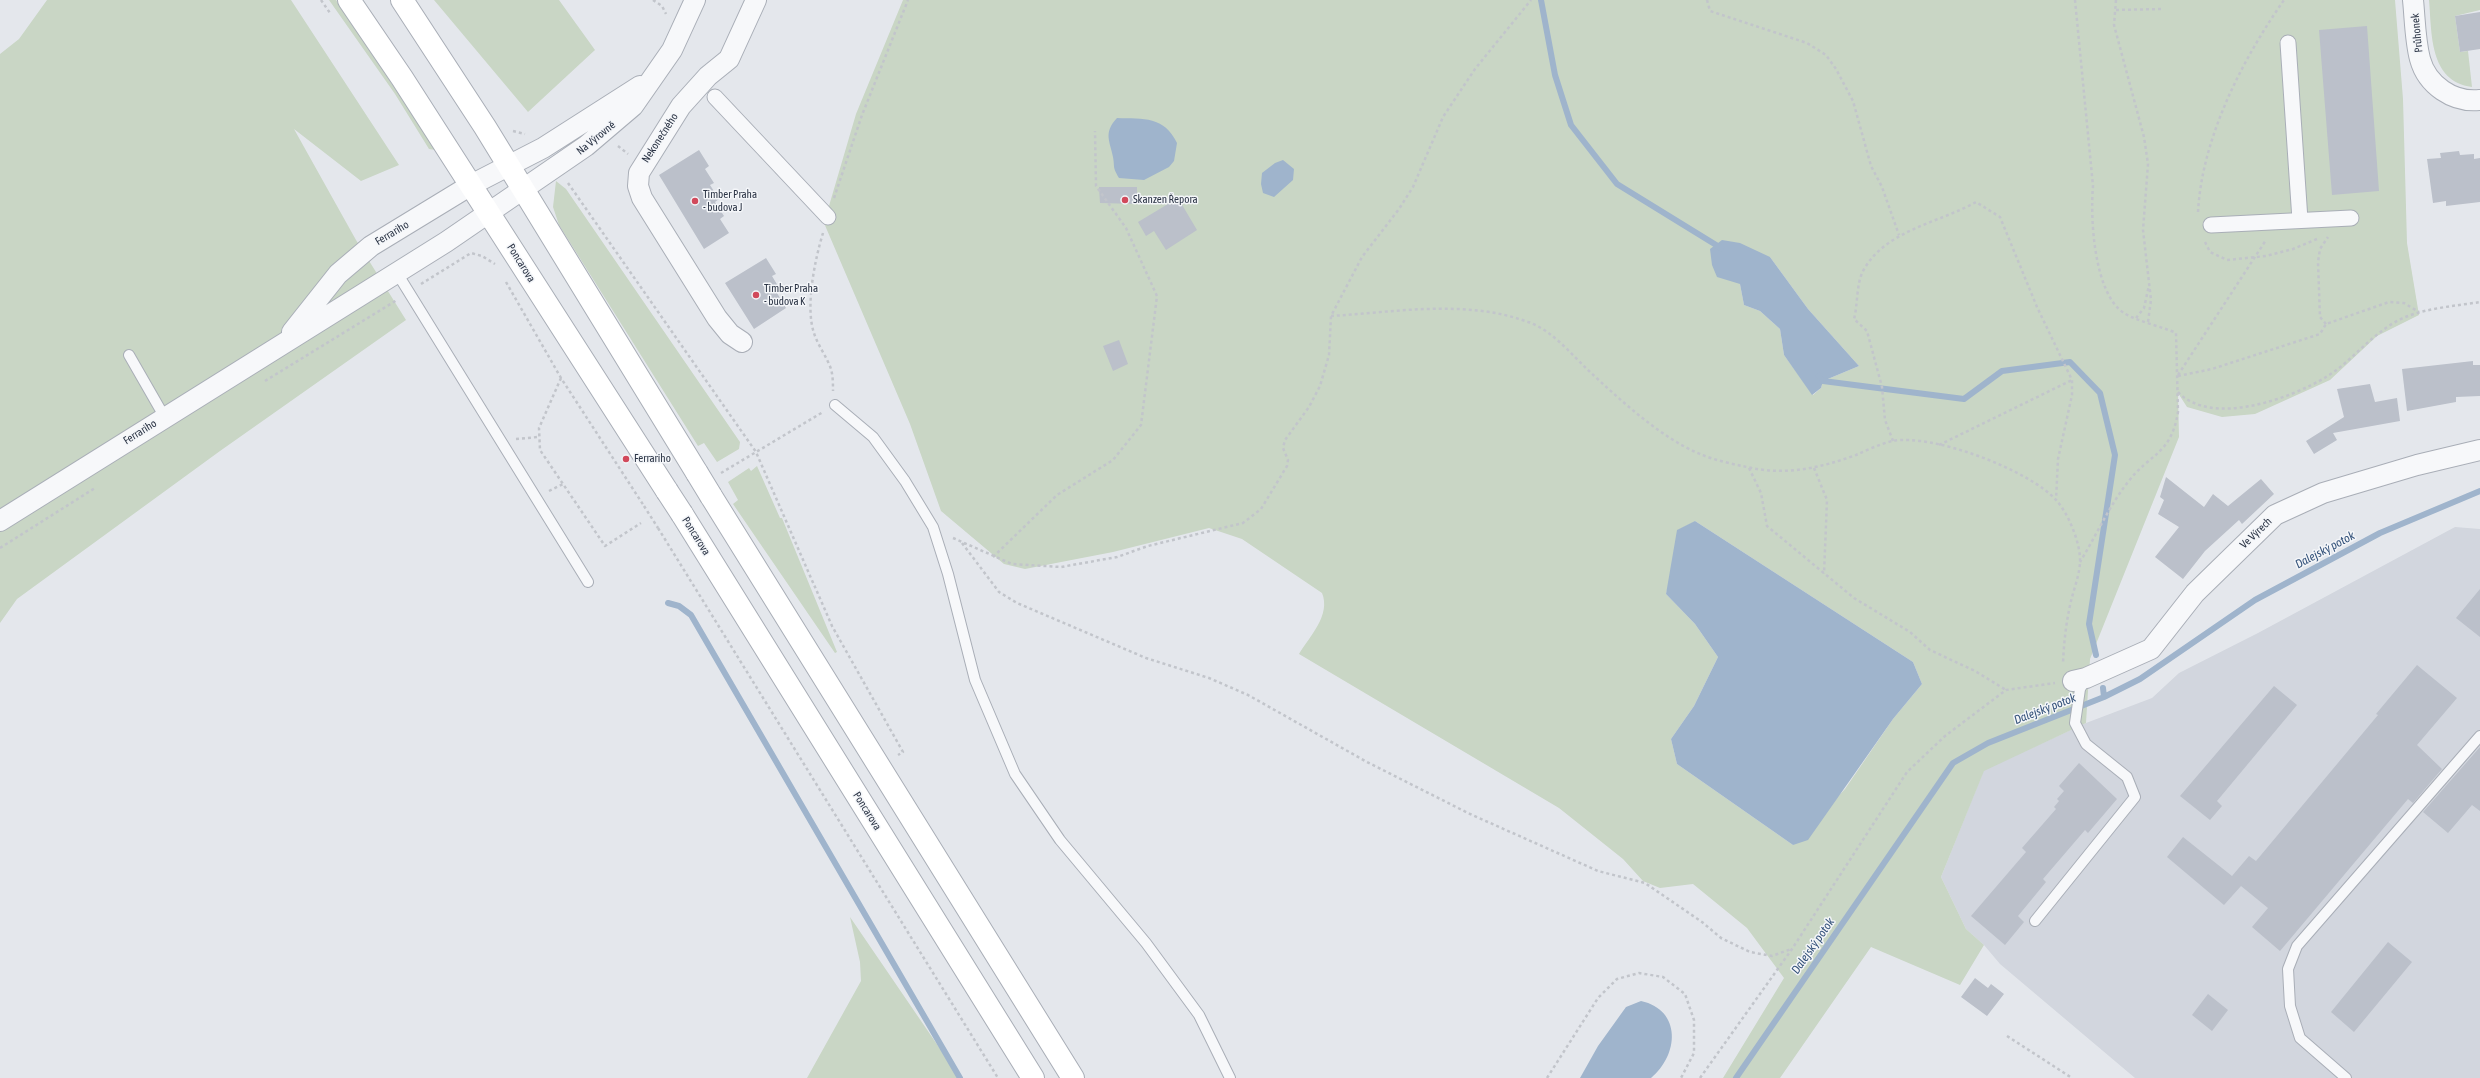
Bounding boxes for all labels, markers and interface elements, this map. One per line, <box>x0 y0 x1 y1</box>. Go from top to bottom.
street label: Průhonek <box>2408 13 2426 53</box>
street label: Nekonečného <box>639 111 681 165</box>
street label: Na Výrovně <box>574 118 618 158</box>
place label: Timber Praha - budova J <box>703 188 757 214</box>
place label: Skanzen Řepora <box>1133 193 1198 207</box>
marker: Skanzen Řepora <box>1120 195 1130 205</box>
marker: Timber Praha - budova J <box>690 196 700 206</box>
street label: Ferrariho <box>373 218 411 248</box>
street label: Poncarova <box>504 241 538 285</box>
place label: Timber Praha - budova K <box>764 282 818 308</box>
marker: Timber Praha - budova K <box>751 290 761 300</box>
street label: Ferrariho <box>121 417 159 447</box>
place label: Ferrariho <box>634 452 671 466</box>
marker: Ferrariho <box>621 454 631 464</box>
street label: Poncarova <box>679 514 713 558</box>
street label: Ve Výrech <box>2237 515 2275 551</box>
water label: Dalejský potok <box>2293 528 2357 572</box>
water label: Dalejský potok <box>2012 691 2078 727</box>
street label: Poncarova <box>850 789 884 833</box>
water label: Dalejský potok <box>1788 915 1838 977</box>

